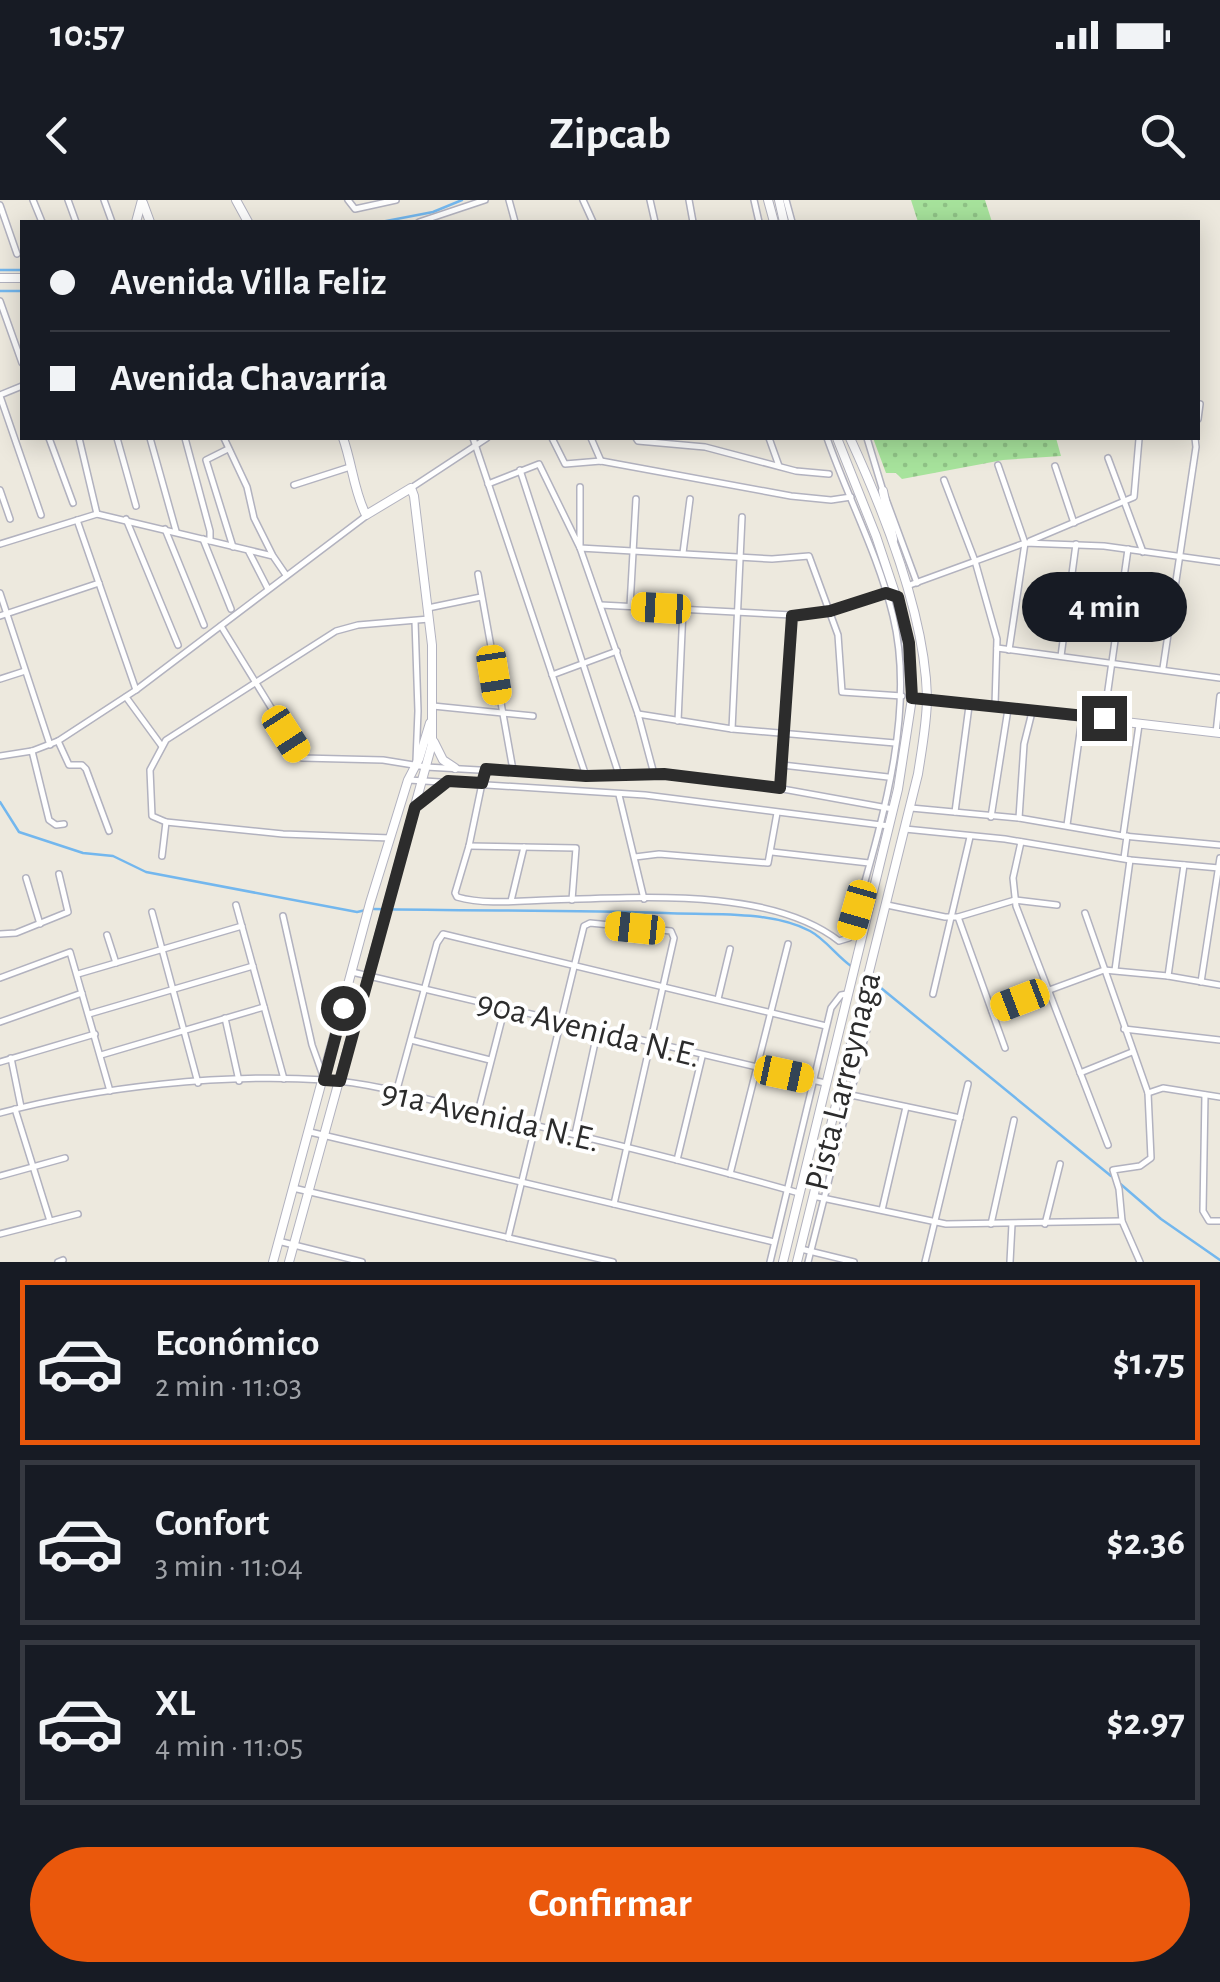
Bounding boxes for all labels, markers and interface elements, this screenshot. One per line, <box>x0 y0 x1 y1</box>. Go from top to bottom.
text: 10:57 <box>50 16 125 54</box>
icon: back <box>30 108 85 163</box>
icon: search <box>1135 108 1190 163</box>
text: Zipcab <box>549 112 671 157</box>
text: Avenida Villa Feliz <box>110 264 387 302</box>
text: Avenida Chavarría <box>110 360 387 398</box>
callout: 4 min <box>1022 573 1186 643</box>
car <box>630 591 692 625</box>
text: 4 min <box>1068 591 1141 623</box>
car <box>474 643 514 707</box>
route end <box>1082 696 1127 741</box>
car <box>257 701 315 767</box>
car <box>834 877 880 943</box>
car <box>604 910 666 946</box>
street label: Pista Larreynaga <box>799 969 888 1194</box>
car <box>987 975 1053 1025</box>
street label: 90a Avenida N.E. <box>473 985 704 1074</box>
route start <box>321 986 366 1031</box>
car <box>752 1053 816 1095</box>
street label: 91a Avenida N.E. <box>378 1074 603 1159</box>
icon: car <box>35 1318 125 1408</box>
text: Económico <box>155 1325 319 1363</box>
text: $1.75 <box>1113 1344 1185 1382</box>
text: 2 min · 11:03 <box>155 1370 302 1402</box>
icon: car <box>35 1498 125 1588</box>
text: Confort <box>155 1505 269 1543</box>
text: $2.36 <box>1107 1524 1185 1562</box>
text: 3 min · 11:04 <box>155 1550 303 1582</box>
icon: car <box>35 1678 125 1768</box>
text: XL <box>155 1685 195 1723</box>
text: $2.97 <box>1107 1704 1185 1742</box>
text: 4 min · 11:05 <box>155 1730 303 1762</box>
button: Confirmar <box>30 1847 1190 1962</box>

